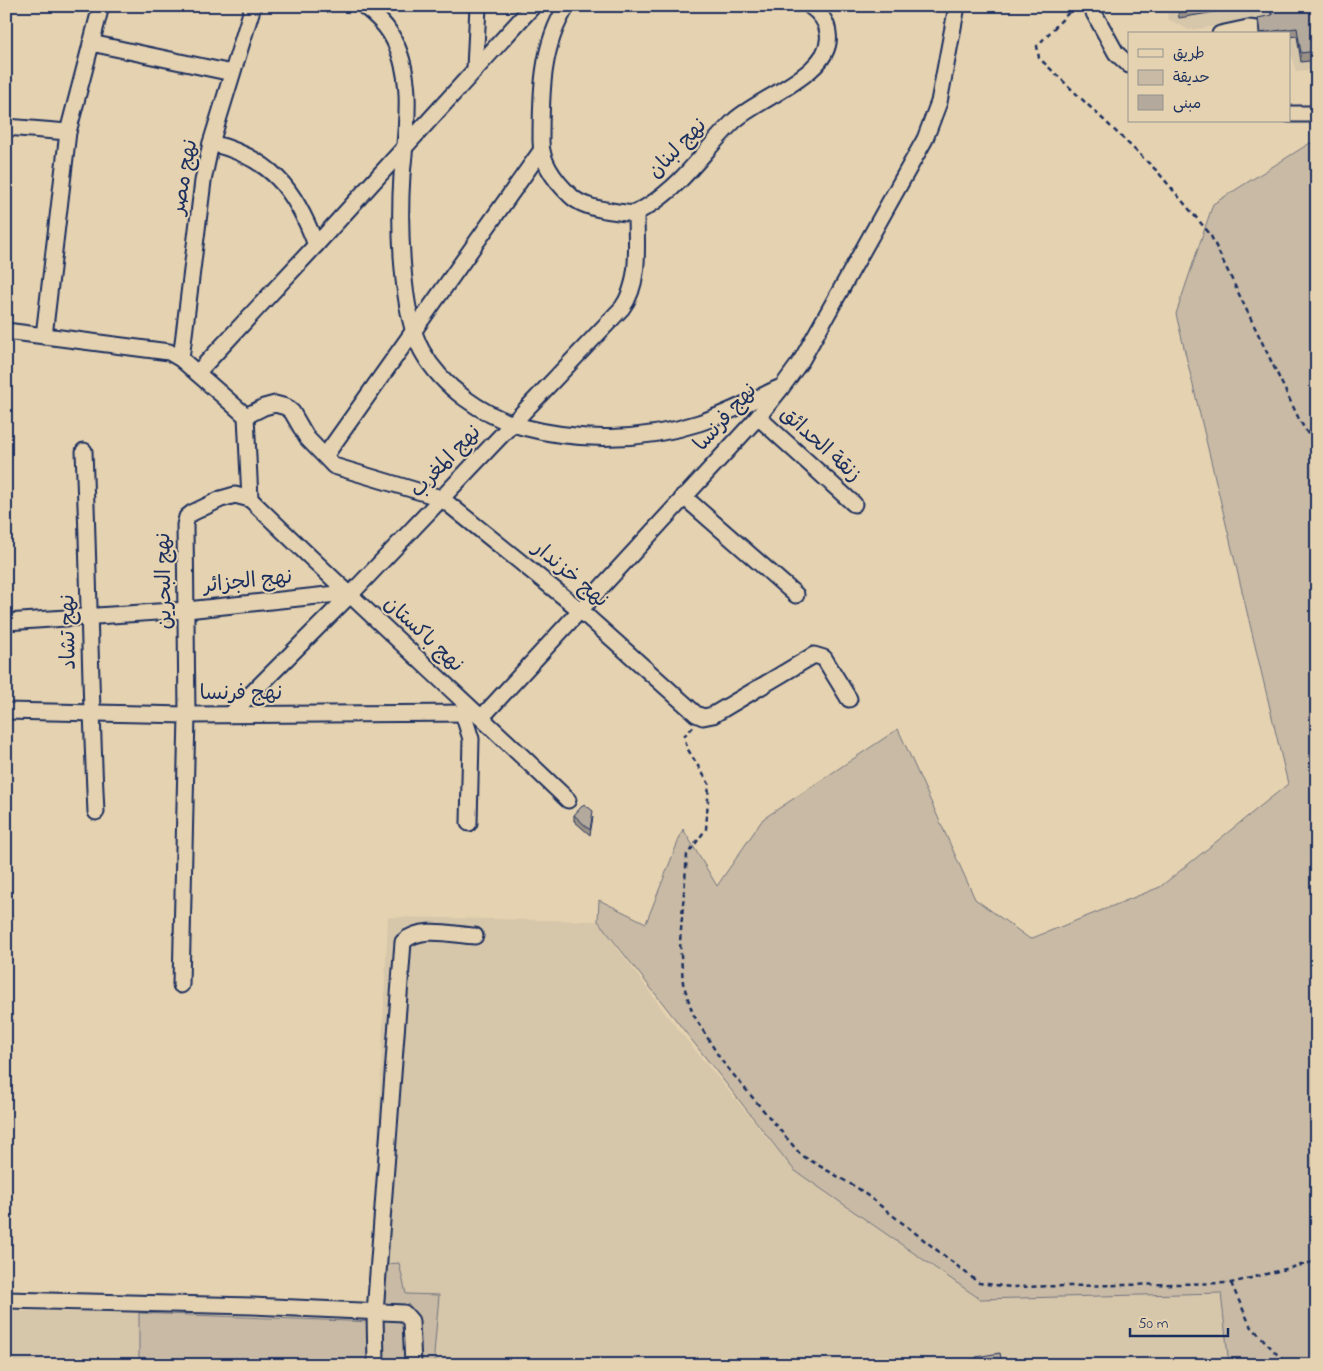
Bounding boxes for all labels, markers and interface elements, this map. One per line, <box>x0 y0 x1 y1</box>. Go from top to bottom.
legend <box>1128 32 1290 122</box>
text: طريق <box>1173 43 1205 65</box>
text: حديقة <box>1173 67 1210 89</box>
text: مبنى <box>1173 93 1201 115</box>
street label: نهج لبنان <box>641 112 715 186</box>
street label: نهج مصر <box>163 137 206 219</box>
street label: نهج فرنسا <box>687 377 765 459</box>
street label: زنقة الحدائق <box>773 400 867 490</box>
street label: نهج المغرب <box>403 419 489 505</box>
street label: نهج البحرين <box>149 532 181 630</box>
street label: نهج خزندار <box>524 533 614 616</box>
street label: نهج الجزائر <box>200 562 294 602</box>
street label: نهج باكستان <box>376 590 470 680</box>
street label: نهج تشاد <box>53 594 85 670</box>
street label: نهج فرنسا <box>200 679 282 709</box>
scale bar <box>1130 1306 1228 1338</box>
text: 50 m <box>1138 1313 1169 1335</box>

